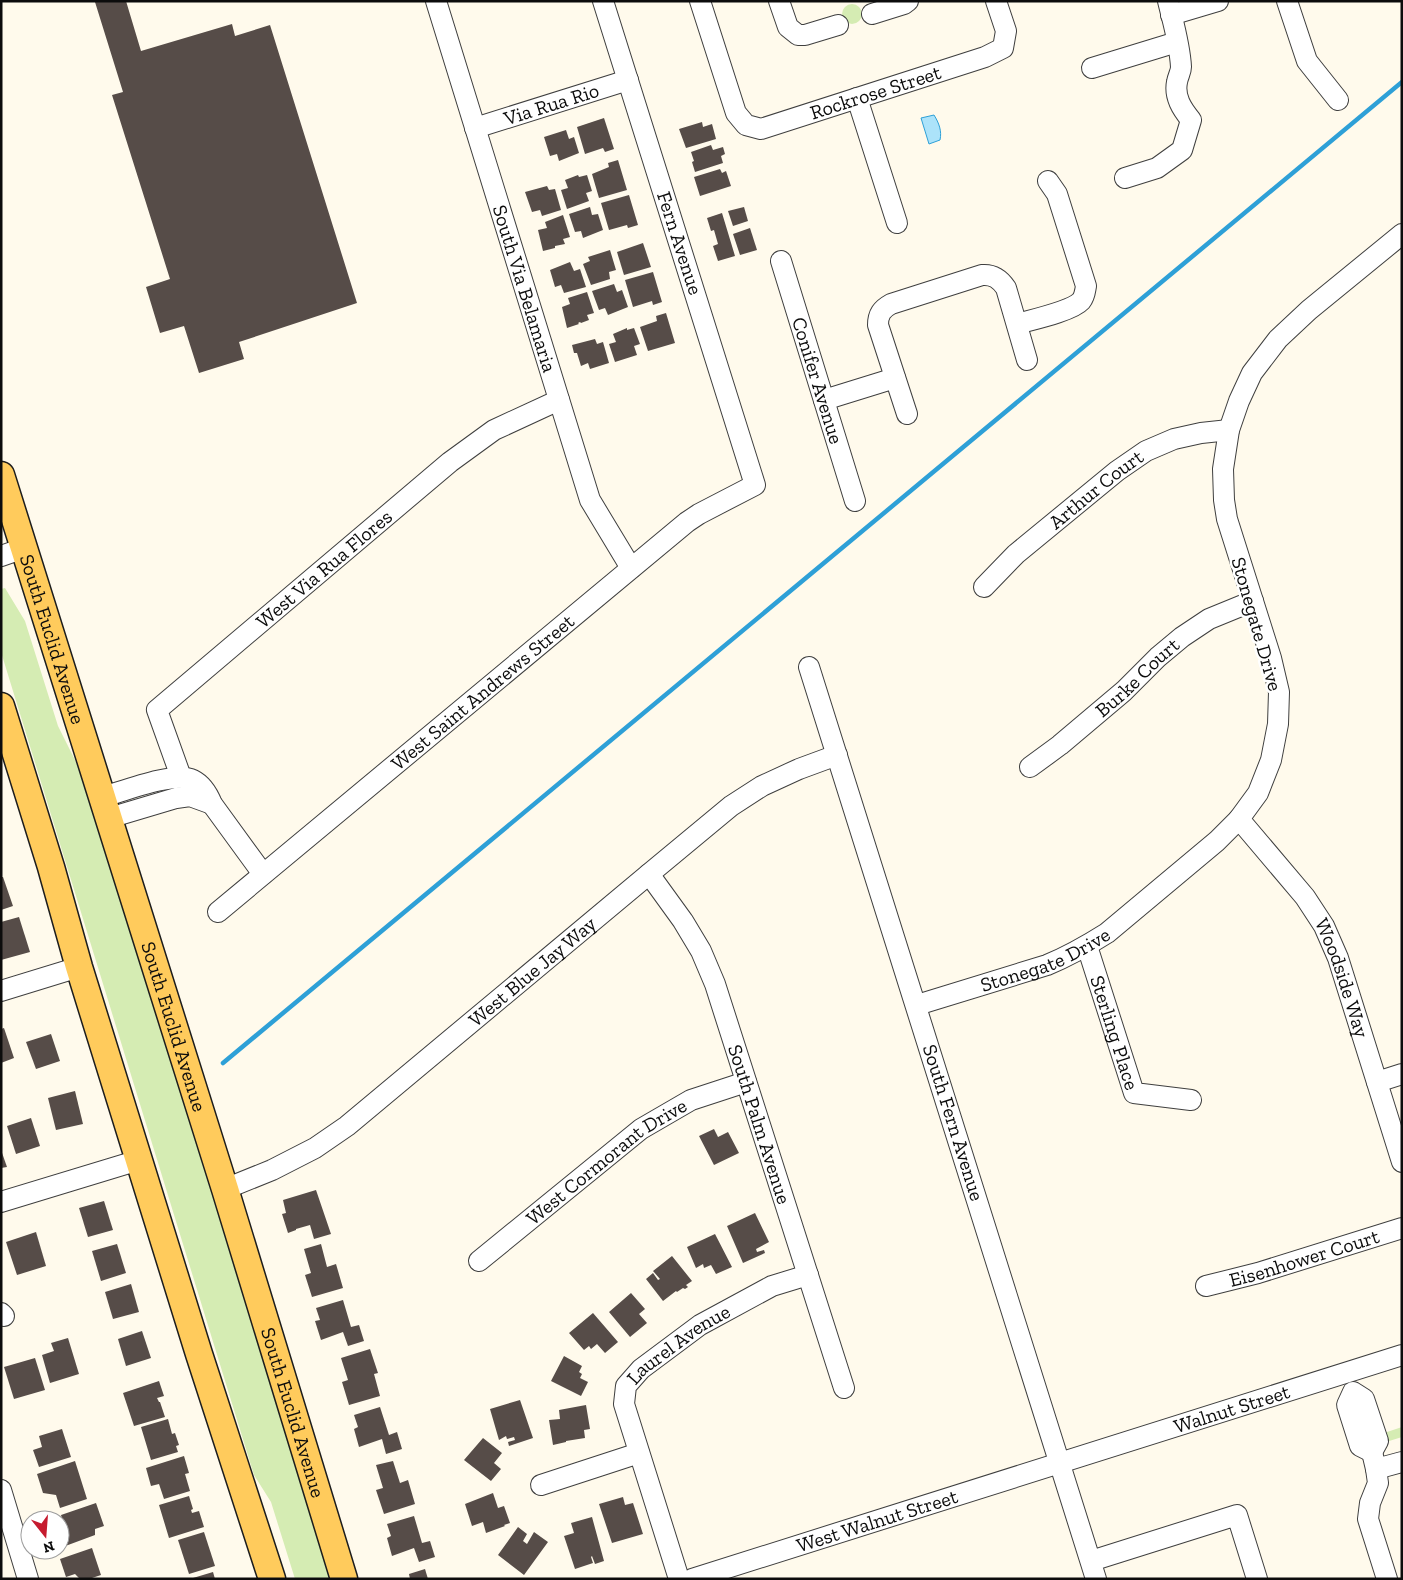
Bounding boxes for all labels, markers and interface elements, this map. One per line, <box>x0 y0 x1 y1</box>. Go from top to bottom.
street label: Rockrose Street <box>807 60 944 124</box>
street label: Via Rua Rio <box>500 78 602 131</box>
street label: Fern Avenue <box>652 188 708 298</box>
street label: South Via Belamaria <box>488 202 562 376</box>
street label: Conifer Avenue <box>787 314 849 447</box>
street label: Arthur Court <box>1044 444 1148 534</box>
street label: West Via Rua Flores <box>251 504 397 633</box>
street label: South Euclid Avenue <box>15 551 90 727</box>
street label: Stonegate Drive <box>1226 554 1288 694</box>
street label: West Saint Andrews Street <box>386 609 579 775</box>
street label: Burke Court <box>1090 632 1184 722</box>
street label: West Blue Jay Way <box>464 911 601 1032</box>
street label: Woodside Way <box>1310 914 1374 1041</box>
street label: Stonegate Drive <box>977 922 1114 997</box>
street label: South Euclid Avenue <box>136 939 212 1114</box>
street label: Sterling Place <box>1085 972 1144 1093</box>
street label: South Palm Avenue <box>723 1041 796 1207</box>
street label: South Fern Avenue <box>918 1041 990 1204</box>
street label: West Cormorant Drive <box>521 1093 691 1230</box>
street label: Eisenhower Court <box>1227 1224 1383 1292</box>
street label: Laurel Avenue <box>621 1299 734 1389</box>
street label: South Euclid Avenue <box>256 1325 330 1501</box>
street label: Walnut Street <box>1171 1379 1293 1438</box>
street label: West Walnut Street <box>794 1484 961 1557</box>
north arrow <box>20 1510 70 1560</box>
text: N <box>41 1537 56 1557</box>

